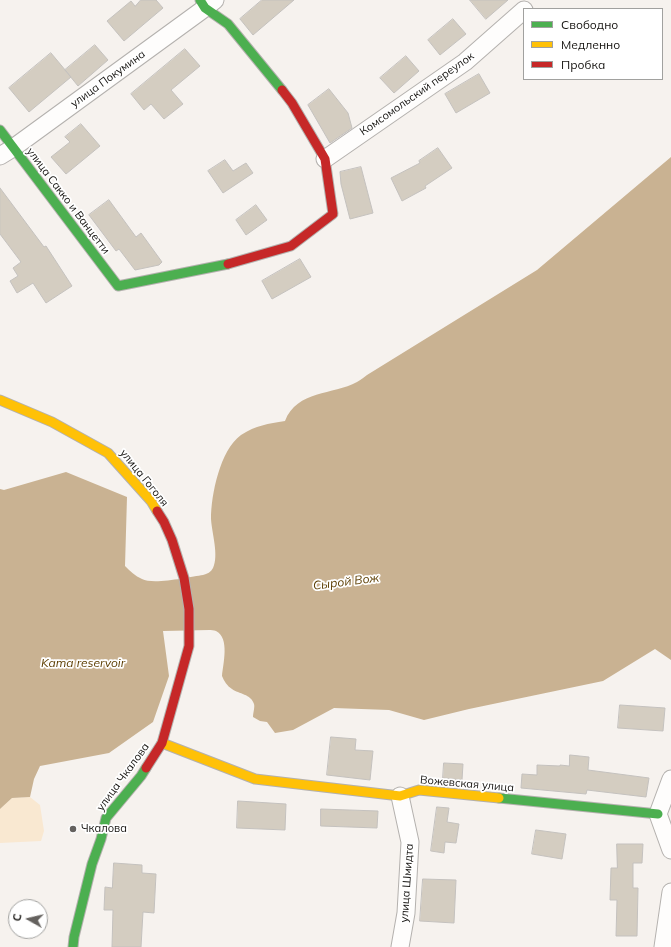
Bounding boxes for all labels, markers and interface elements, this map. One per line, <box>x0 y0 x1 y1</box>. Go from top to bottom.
legend <box>523 8 663 80</box>
text: Свободно <box>561 17 618 32</box>
text: Медленно <box>561 37 620 52</box>
street label: улица Покумина <box>68 48 148 110</box>
street label: Комсомольский переулок <box>357 50 477 138</box>
text: Пробка <box>561 57 605 72</box>
street label: улица Сакко и Ванцетти <box>24 145 112 257</box>
street label: улица Гоголя <box>117 447 171 509</box>
water label: Сырой Вож <box>312 571 380 593</box>
water label: Kama reservoir <box>41 656 125 670</box>
street label: улица Чкалова <box>94 740 152 814</box>
street label: Вожевская улица <box>420 773 514 795</box>
place label: Чкалова <box>81 822 127 836</box>
marker: Чкалова <box>68 824 78 834</box>
street label: улица Шмидта <box>398 843 416 923</box>
north arrow <box>8 899 48 939</box>
text: С <box>10 913 25 922</box>

